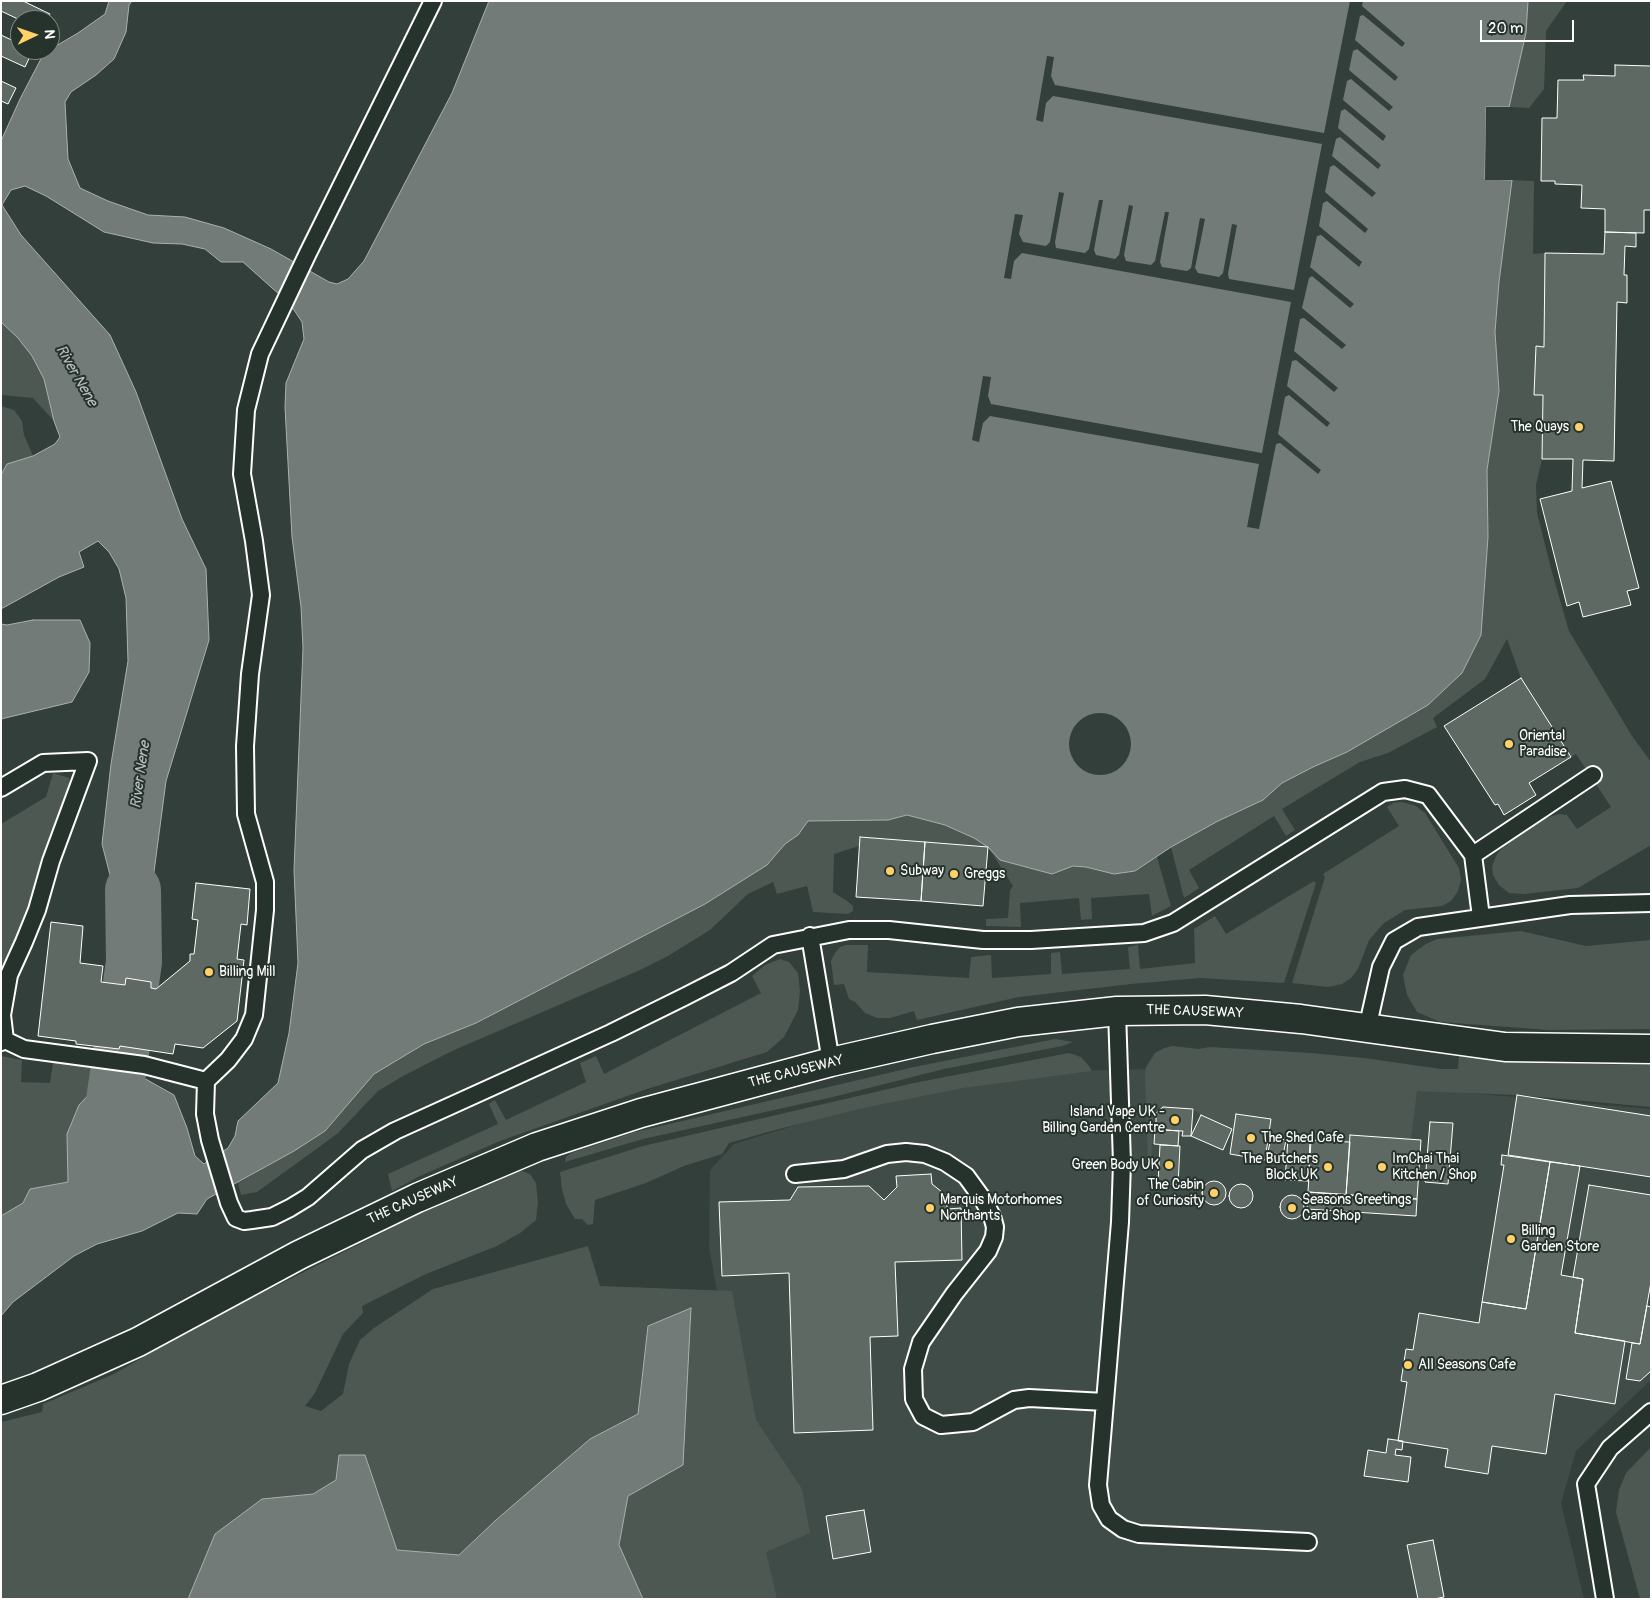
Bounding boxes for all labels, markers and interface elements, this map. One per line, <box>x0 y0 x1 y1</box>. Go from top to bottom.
north arrow <box>10 10 60 60</box>
scale bar <box>1482 10 1576 42</box>
text: 20 m <box>1488 19 1523 38</box>
text: N <box>41 29 58 39</box>
water label: River Nene <box>51 342 101 410</box>
place label: The Quays <box>1510 419 1569 435</box>
marker: The Quays <box>1573 421 1585 433</box>
place label: Oriental Paradise <box>1519 728 1567 760</box>
marker: Oriental Paradise <box>1503 738 1515 750</box>
water label: River Nene <box>127 740 155 810</box>
place label: Subway <box>900 863 944 879</box>
marker: Subway <box>884 865 896 877</box>
place label: Greggs <box>964 866 1005 882</box>
marker: Greggs <box>948 868 960 880</box>
place label: Billing Mill <box>219 964 276 980</box>
marker: Billing Mill <box>203 966 215 978</box>
street label: THE CAUSEWAY <box>1146 1002 1244 1022</box>
street label: THE CAUSEWAY <box>747 1052 845 1092</box>
place label: Island Vape UK - Billing Garden Centre <box>1042 1104 1165 1136</box>
marker: Island Vape UK - Billing Garden Centre <box>1169 1114 1181 1126</box>
place label: The Shed Cafe <box>1261 1130 1344 1146</box>
marker: The Shed Cafe <box>1245 1132 1257 1144</box>
place label: The Butchers Block UK <box>1241 1151 1318 1184</box>
place label: ImChai Thai Kitchen / Shop <box>1392 1151 1477 1184</box>
place label: Green Body UK <box>1072 1157 1159 1173</box>
marker: Green Body UK <box>1163 1159 1175 1171</box>
marker: The Butchers Block UK <box>1322 1161 1334 1173</box>
marker: ImChai Thai Kitchen / Shop <box>1376 1161 1388 1173</box>
street label: THE CAUSEWAY <box>365 1173 461 1229</box>
place label: The Cabin of Curiosity <box>1137 1177 1204 1210</box>
marker: The Cabin of Curiosity <box>1208 1187 1220 1199</box>
place label: Marquis Motorhomes Northants <box>940 1192 1062 1224</box>
place label: Seasons Greetings Card Shop <box>1302 1192 1411 1224</box>
marker: Marquis Motorhomes Northants <box>924 1202 936 1214</box>
marker: Seasons Greetings Card Shop <box>1286 1202 1298 1214</box>
place label: Billing Garden Store <box>1521 1223 1599 1256</box>
marker: Billing Garden Store <box>1505 1233 1517 1245</box>
place label: All Seasons Cafe <box>1418 1357 1516 1373</box>
marker: All Seasons Cafe <box>1402 1359 1414 1371</box>

